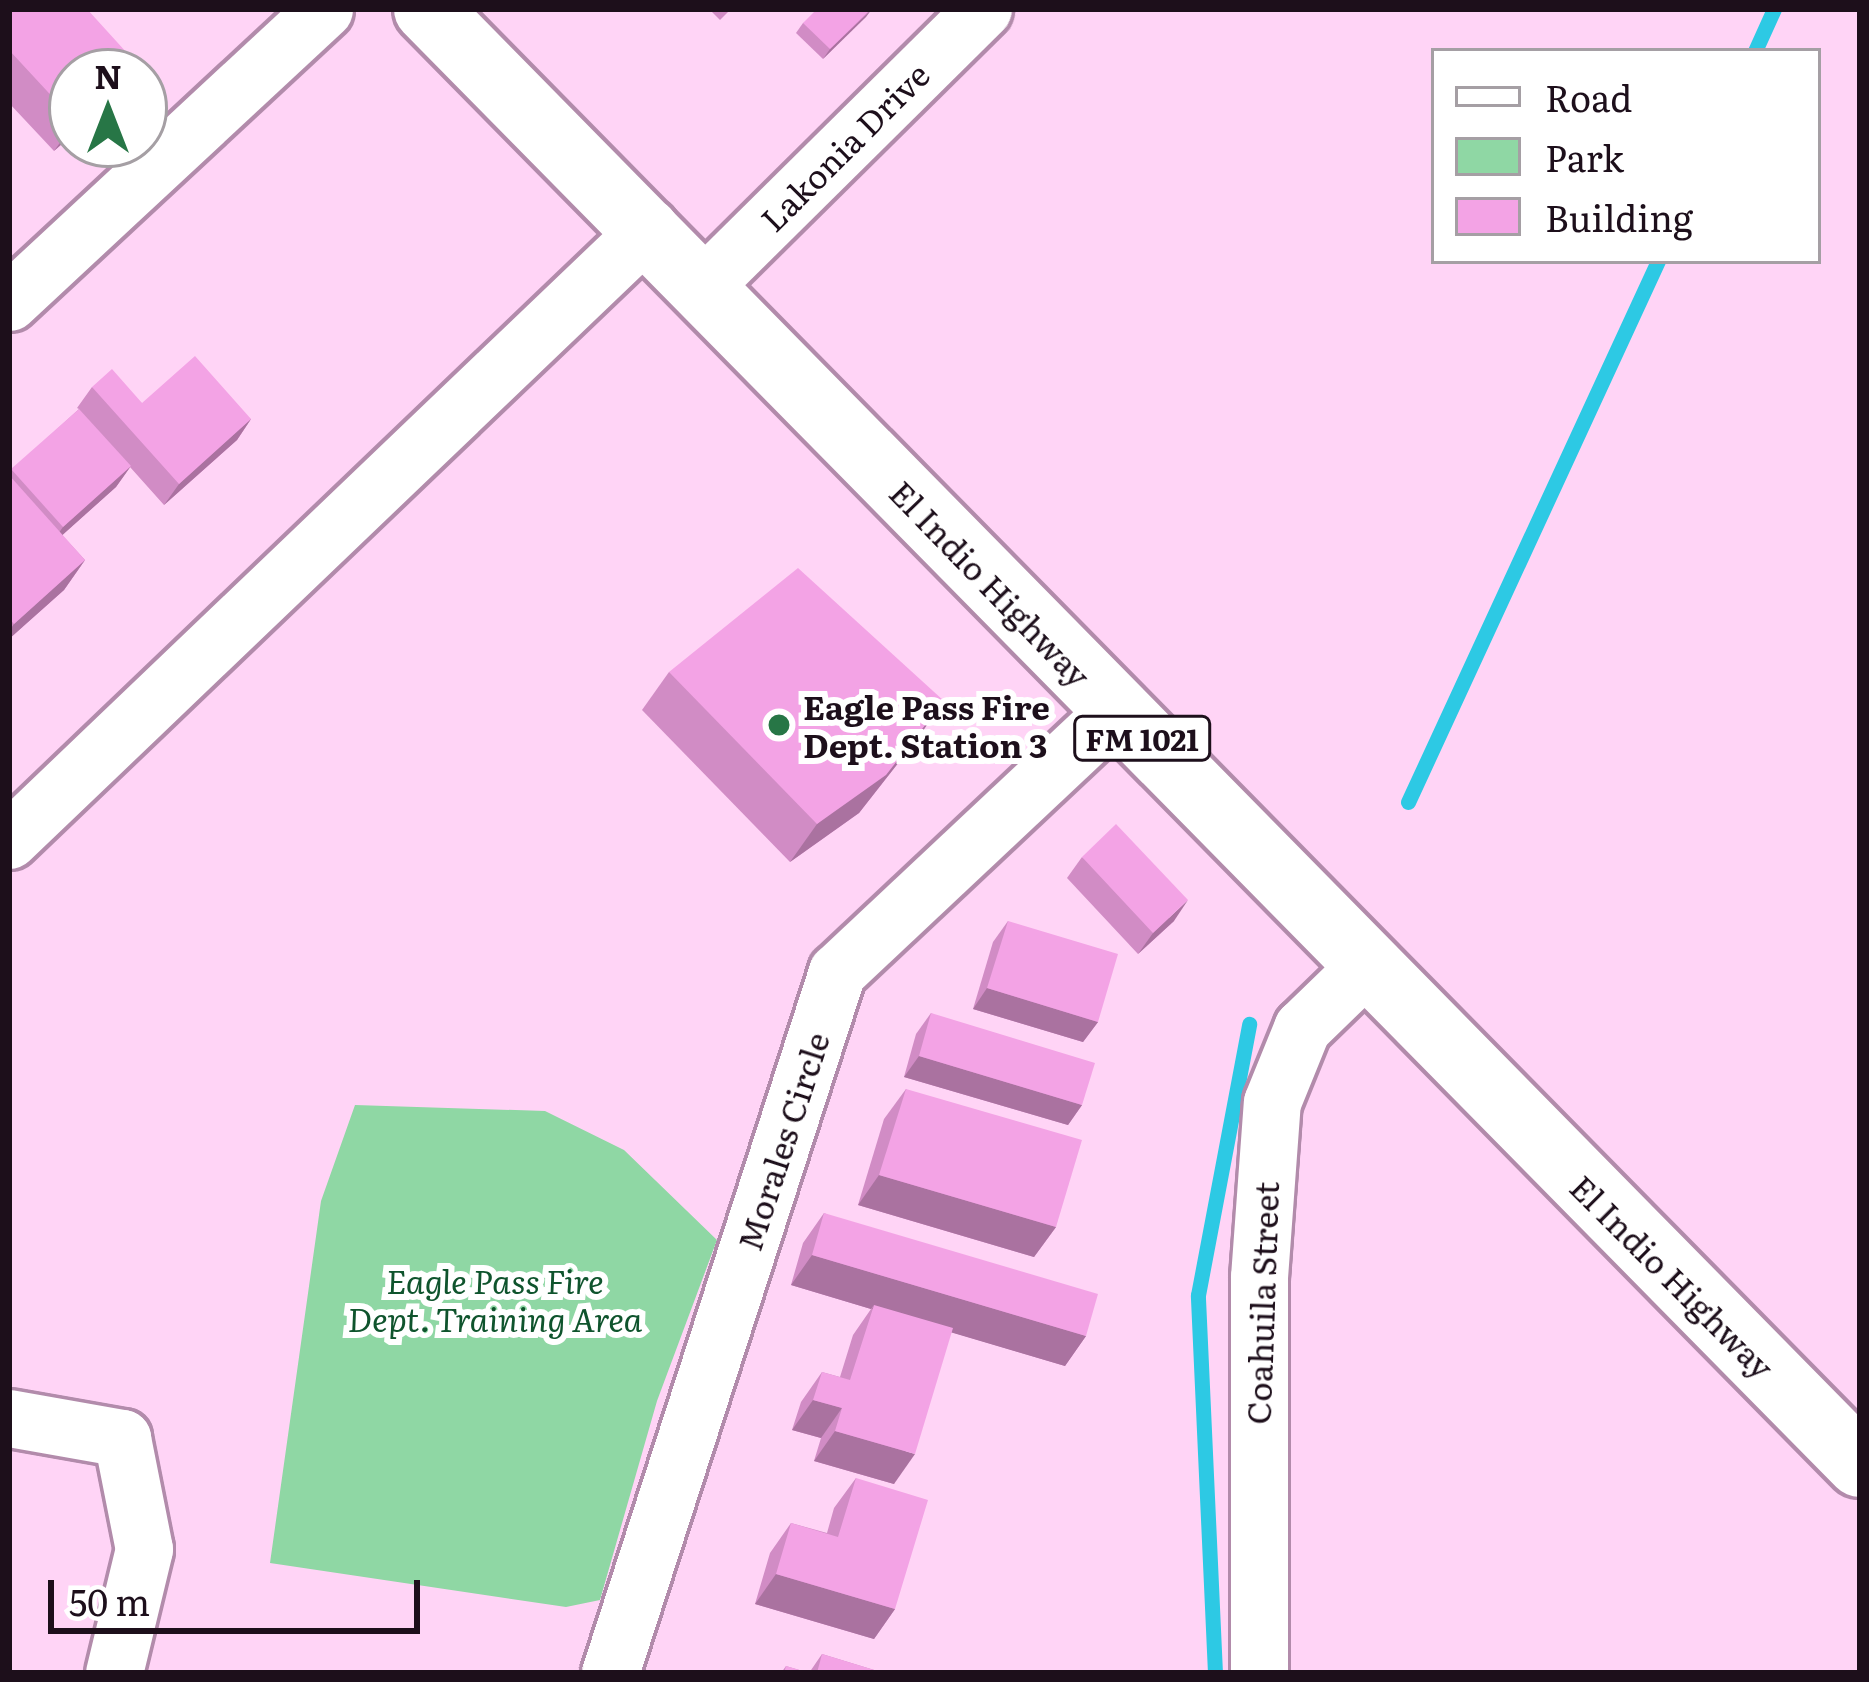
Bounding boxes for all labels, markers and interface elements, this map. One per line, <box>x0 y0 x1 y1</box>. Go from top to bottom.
north arrow <box>48 48 168 168</box>
legend <box>1431 48 1821 264</box>
text: N <box>94 50 122 99</box>
street label: Lakonia Drive <box>752 54 936 238</box>
text: Road <box>1545 70 1632 123</box>
text: Park <box>1545 130 1624 183</box>
text: Building <box>1545 190 1693 243</box>
street label: El Indio Highway <box>883 472 1099 694</box>
place label: Eagle Pass Fire Dept. Station 3 <box>803 686 1050 764</box>
marker: Eagle Pass Fire Dept. Station 3 <box>766 712 792 738</box>
road number: FM 1021 <box>1073 714 1211 762</box>
street label: Morales Circle <box>728 1027 836 1255</box>
street label: El Indio Highway <box>1563 1166 1783 1386</box>
street label: Coahuila Street <box>1237 1181 1285 1425</box>
park label: Eagle Pass Fire Dept. Training Area <box>348 1260 642 1338</box>
scale bar <box>54 1556 426 1630</box>
text: 50 m <box>69 1574 150 1627</box>

